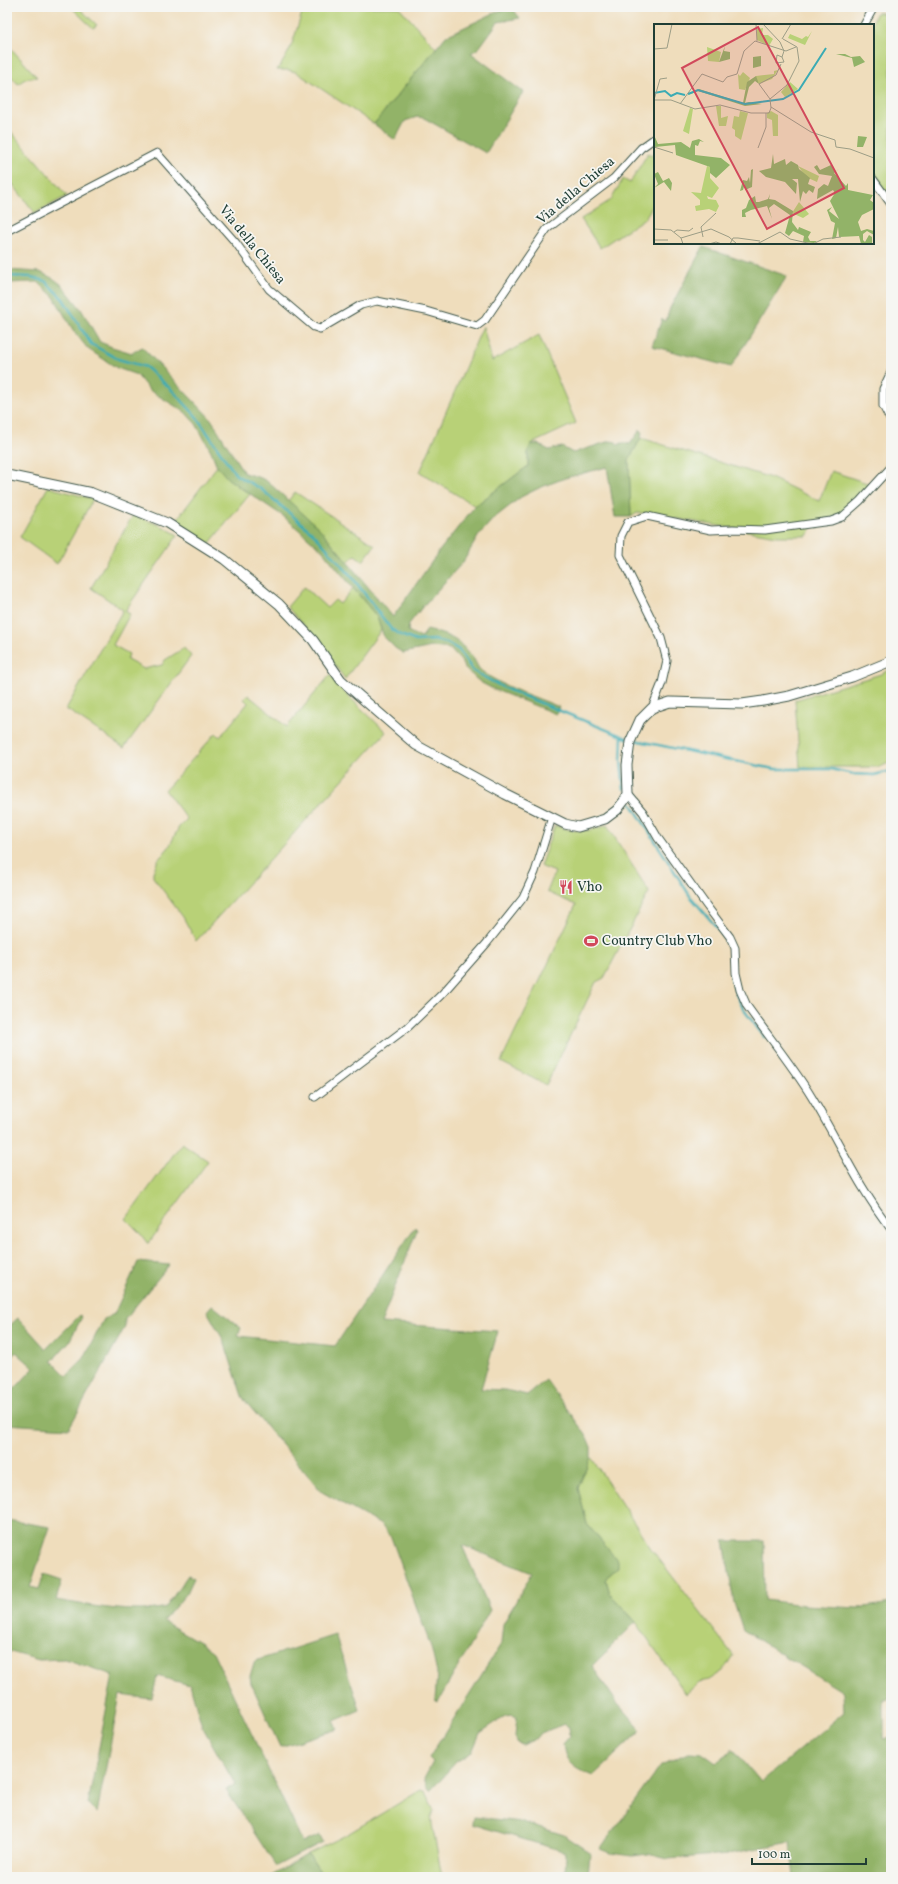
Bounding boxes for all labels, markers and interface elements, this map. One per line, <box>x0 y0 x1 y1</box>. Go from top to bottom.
inset map <box>654 24 874 244</box>
street label: Via della Chiesa <box>533 153 619 229</box>
street label: Via della Chiesa <box>214 201 290 289</box>
place label: Vho <box>577 878 602 897</box>
restaurant icon: Vho <box>558 879 574 895</box>
place label: Country Club Vho <box>602 932 712 951</box>
sports icon: Country Club Vho <box>583 933 599 949</box>
scale bar <box>752 1840 866 1866</box>
text: 100 m <box>758 1847 791 1863</box>

